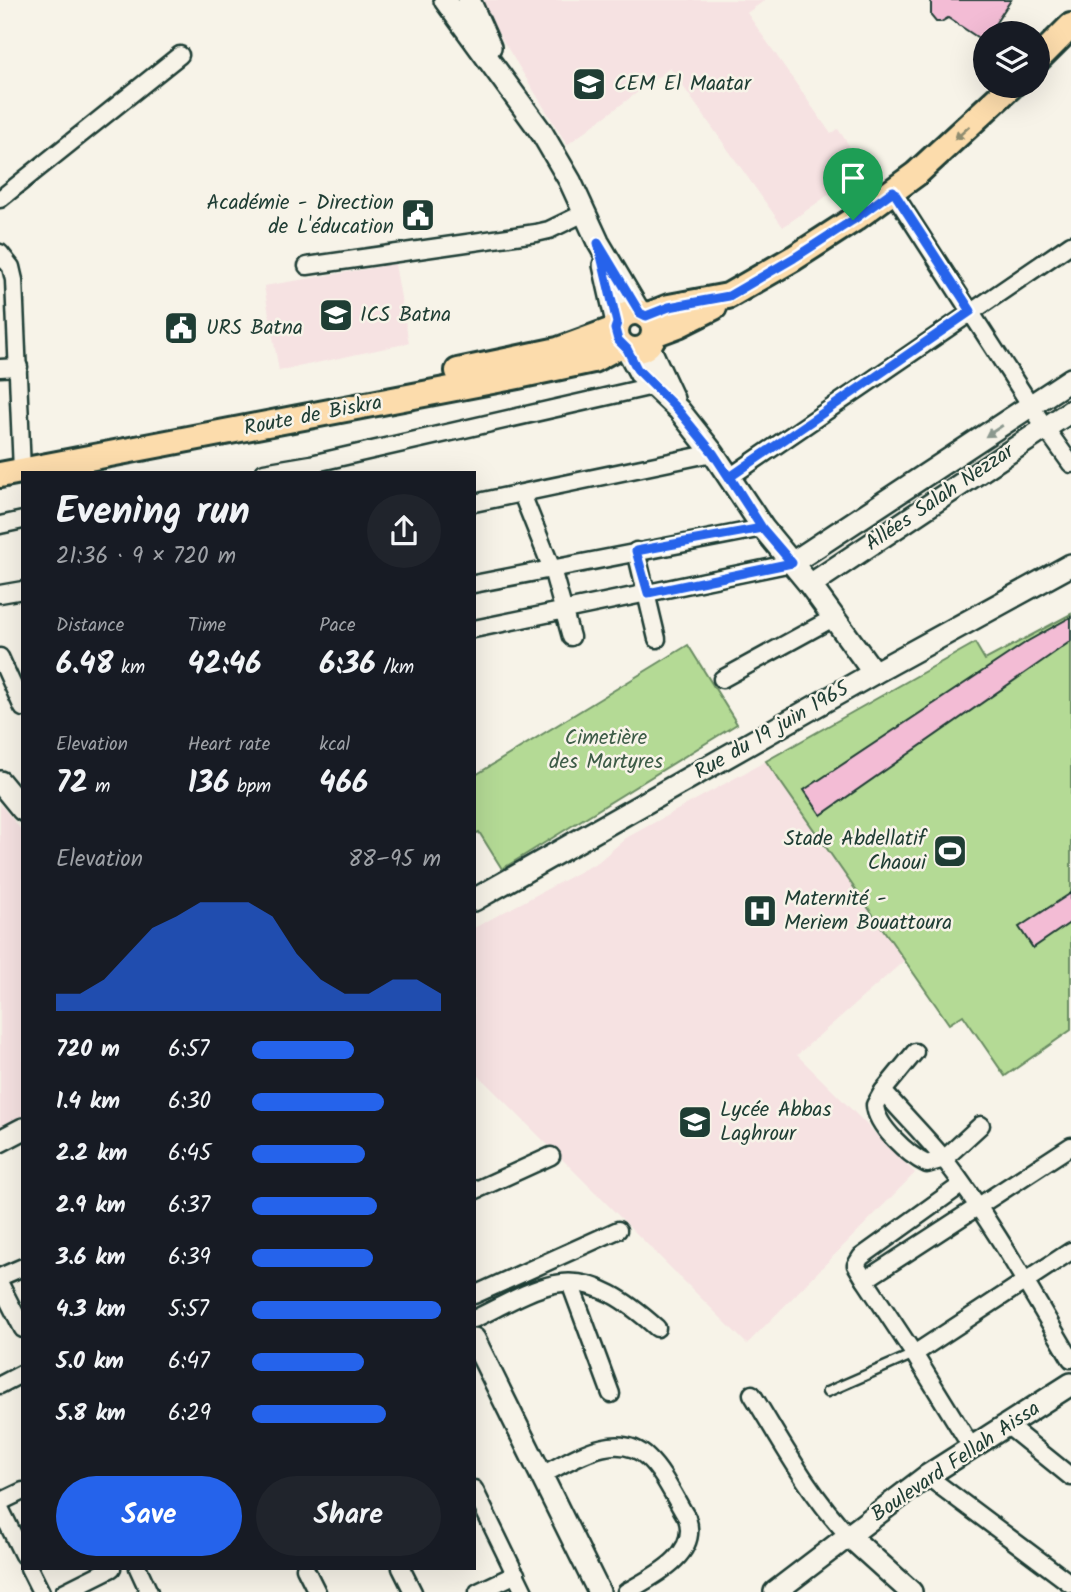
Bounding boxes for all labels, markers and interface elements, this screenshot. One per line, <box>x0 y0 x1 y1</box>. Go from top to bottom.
map controls <box>973 21 1050 98</box>
button: layers <box>973 21 1050 98</box>
school or university icon: CEM El Maatar <box>570 65 608 103</box>
place label: CEM El Maatar <box>614 68 752 101</box>
one-way arrow <box>953 125 971 141</box>
pin <box>823 148 883 220</box>
icon: arrive <box>834 159 872 197</box>
place label: Académie - Direction de L'éducation <box>207 187 394 244</box>
public building icon: Académie - Direction de L'éducation <box>399 196 437 234</box>
school or university icon: ICS Batna <box>317 296 355 334</box>
place label: ICS Batna <box>360 299 451 332</box>
public building icon: URS Batna <box>162 309 200 347</box>
place label: URS Batna <box>206 312 303 345</box>
street label: Route de Biskra <box>241 386 385 446</box>
one-way arrow <box>984 424 1004 437</box>
street label: Allées Salah Nezzar <box>859 435 1022 560</box>
text: Evening run <box>56 483 250 543</box>
button: share <box>367 494 441 568</box>
text: 21:36 · 9 × 720 m <box>56 539 236 575</box>
text: Distance <box>56 611 124 641</box>
text: Time <box>188 611 226 641</box>
text: Pace <box>319 611 356 641</box>
text: 6.48 <box>56 641 113 689</box>
text: 42:46 <box>188 641 262 689</box>
text: 6:36 <box>319 641 376 689</box>
text: km <box>113 653 145 683</box>
text: /km <box>376 653 414 683</box>
street label: Rue du 19 juin 1965 <box>688 672 857 789</box>
park label: Cimetière des Martyres <box>549 722 663 779</box>
text: Elevation <box>56 730 128 760</box>
text: Heart rate <box>188 730 270 760</box>
text: kcal <box>319 730 350 760</box>
text: 72 <box>56 760 88 808</box>
text: 136 <box>188 760 229 808</box>
text: 466 <box>319 760 368 808</box>
text: m <box>88 772 110 802</box>
text: bpm <box>229 772 271 802</box>
place label: Stade Abdellatif Chaoui <box>784 823 928 880</box>
sports icon: Stade Abdellatif Chaoui <box>931 832 969 870</box>
text: Elevation <box>56 842 143 878</box>
text: 88–95 m <box>348 842 441 878</box>
place label: Maternité - Meriem Bouattoura <box>784 883 952 940</box>
hospital icon: Maternité - Meriem Bouattoura <box>741 892 779 930</box>
text: 720 m <box>56 1032 120 1068</box>
text: 6:57 <box>168 1032 209 1068</box>
text: 1.4 km <box>56 1084 120 1120</box>
text: 6:30 <box>168 1084 211 1120</box>
place label: Lycée Abbas Laghrour <box>720 1094 831 1151</box>
school or university icon: Lycée Abbas Laghrour <box>676 1103 714 1141</box>
text: 2.2 km <box>56 1136 127 1172</box>
text: 6:45 <box>168 1136 211 1172</box>
text: 2.9 km <box>56 1188 126 1224</box>
text: 6:37 <box>168 1188 210 1224</box>
text: 3.6 km <box>56 1240 126 1276</box>
text: 6:39 <box>168 1240 211 1276</box>
text: 4.3 km <box>56 1292 126 1328</box>
text: 5:57 <box>168 1292 209 1328</box>
text: 5.0 km <box>56 1344 124 1380</box>
text: 6:47 <box>168 1344 210 1380</box>
street label: Boulevard Fellah Aissa <box>865 1393 1047 1531</box>
text: 5.8 km <box>56 1396 126 1432</box>
text: 6:29 <box>168 1396 211 1432</box>
button: Save <box>56 1476 242 1556</box>
button: Share <box>256 1476 441 1556</box>

